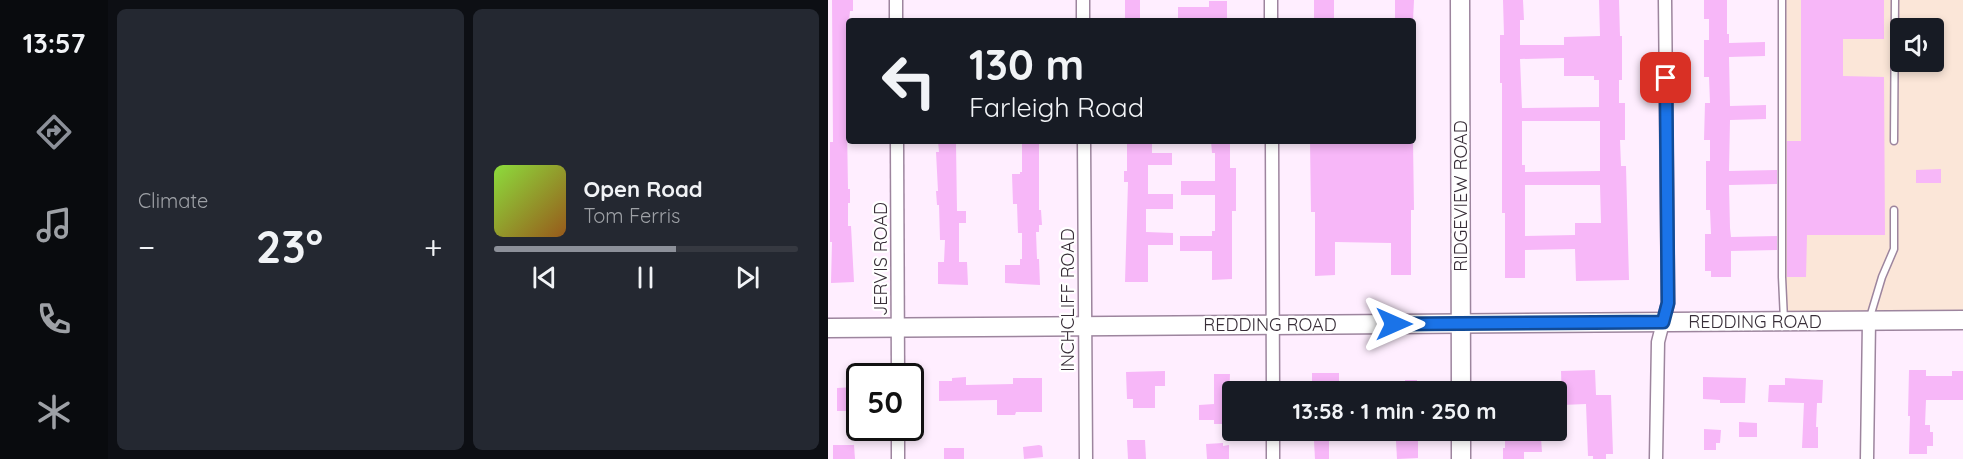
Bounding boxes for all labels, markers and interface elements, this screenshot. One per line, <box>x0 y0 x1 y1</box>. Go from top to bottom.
map controls <box>1890 18 1944 72</box>
button: sound <box>1890 18 1944 72</box>
text: 13:57 <box>23 26 85 60</box>
text: 130 m <box>969 38 1084 91</box>
icon: left <box>870 42 948 120</box>
pin <box>1640 52 1691 103</box>
icon: arrive <box>1649 61 1682 94</box>
text: Farleigh Road <box>969 90 1144 124</box>
icon: directions <box>33 111 75 153</box>
street label: RIDGEVIEW ROAD <box>1449 120 1472 272</box>
text: Open Road <box>584 175 703 203</box>
text: Climate <box>138 188 208 213</box>
street label: JERVIS ROAD <box>869 202 892 316</box>
text: Tom Ferris <box>584 203 680 228</box>
icon: music <box>33 204 75 246</box>
text: 23° <box>256 218 323 274</box>
text: − <box>138 226 155 267</box>
text: + <box>424 226 443 267</box>
street label: INCHCLIFF ROAD <box>1056 228 1079 372</box>
icon: previous <box>528 261 561 294</box>
icon: pause <box>629 261 662 294</box>
icon: next <box>731 261 764 294</box>
position arrow <box>1362 292 1426 356</box>
icon: phone <box>33 298 75 340</box>
street label: REDDING ROAD <box>1688 310 1822 333</box>
street label: REDDING ROAD <box>1203 313 1337 336</box>
speed limit sign: 50 <box>846 363 924 441</box>
icon: climate <box>33 391 75 433</box>
text: 13:58 · 1 min · 250 m <box>1293 397 1496 425</box>

